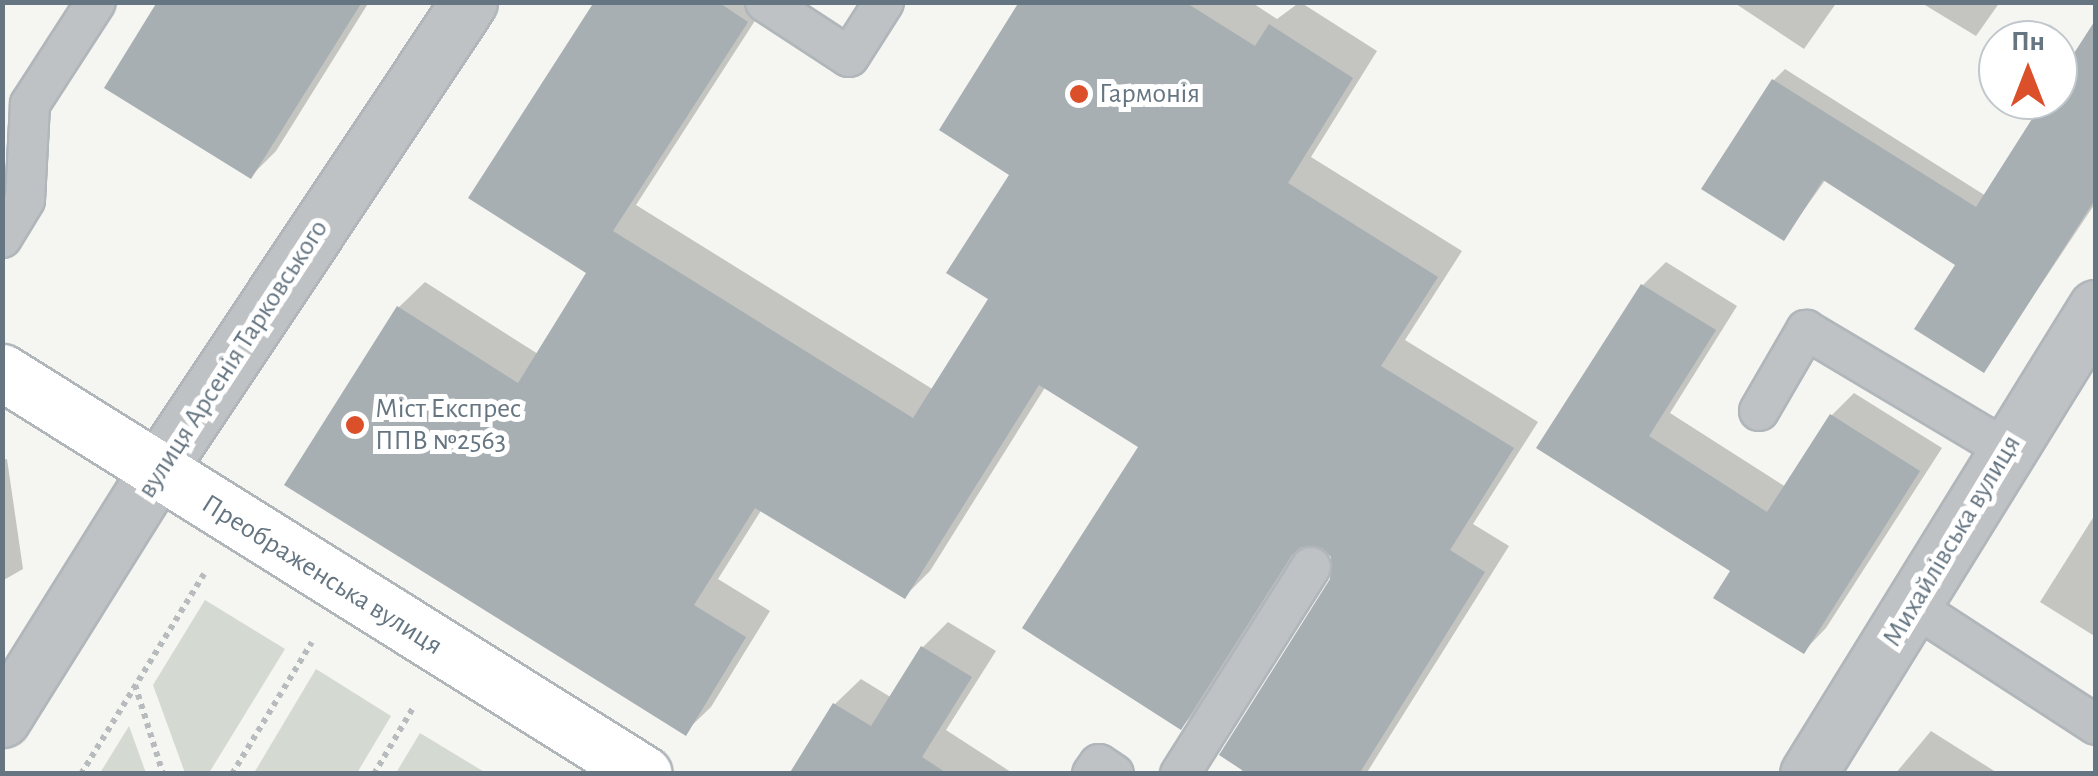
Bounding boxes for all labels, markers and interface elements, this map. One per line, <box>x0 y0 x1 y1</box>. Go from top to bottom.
north arrow <box>1978 20 2078 120</box>
text: Пн <box>2011 28 2045 56</box>
place label: Гармонія <box>1099 77 1200 111</box>
marker: Гармонія <box>1068 83 1090 105</box>
street label: вулиця Арсенія Тарковського <box>130 214 336 504</box>
place label: Міст Експрес ППВ №2563 <box>375 392 521 458</box>
marker: Міст Експрес ППВ №2563 <box>344 414 366 436</box>
street label: Михайлівська вулиця <box>1876 429 2028 653</box>
street label: Преображенська вулиця <box>195 487 449 663</box>

